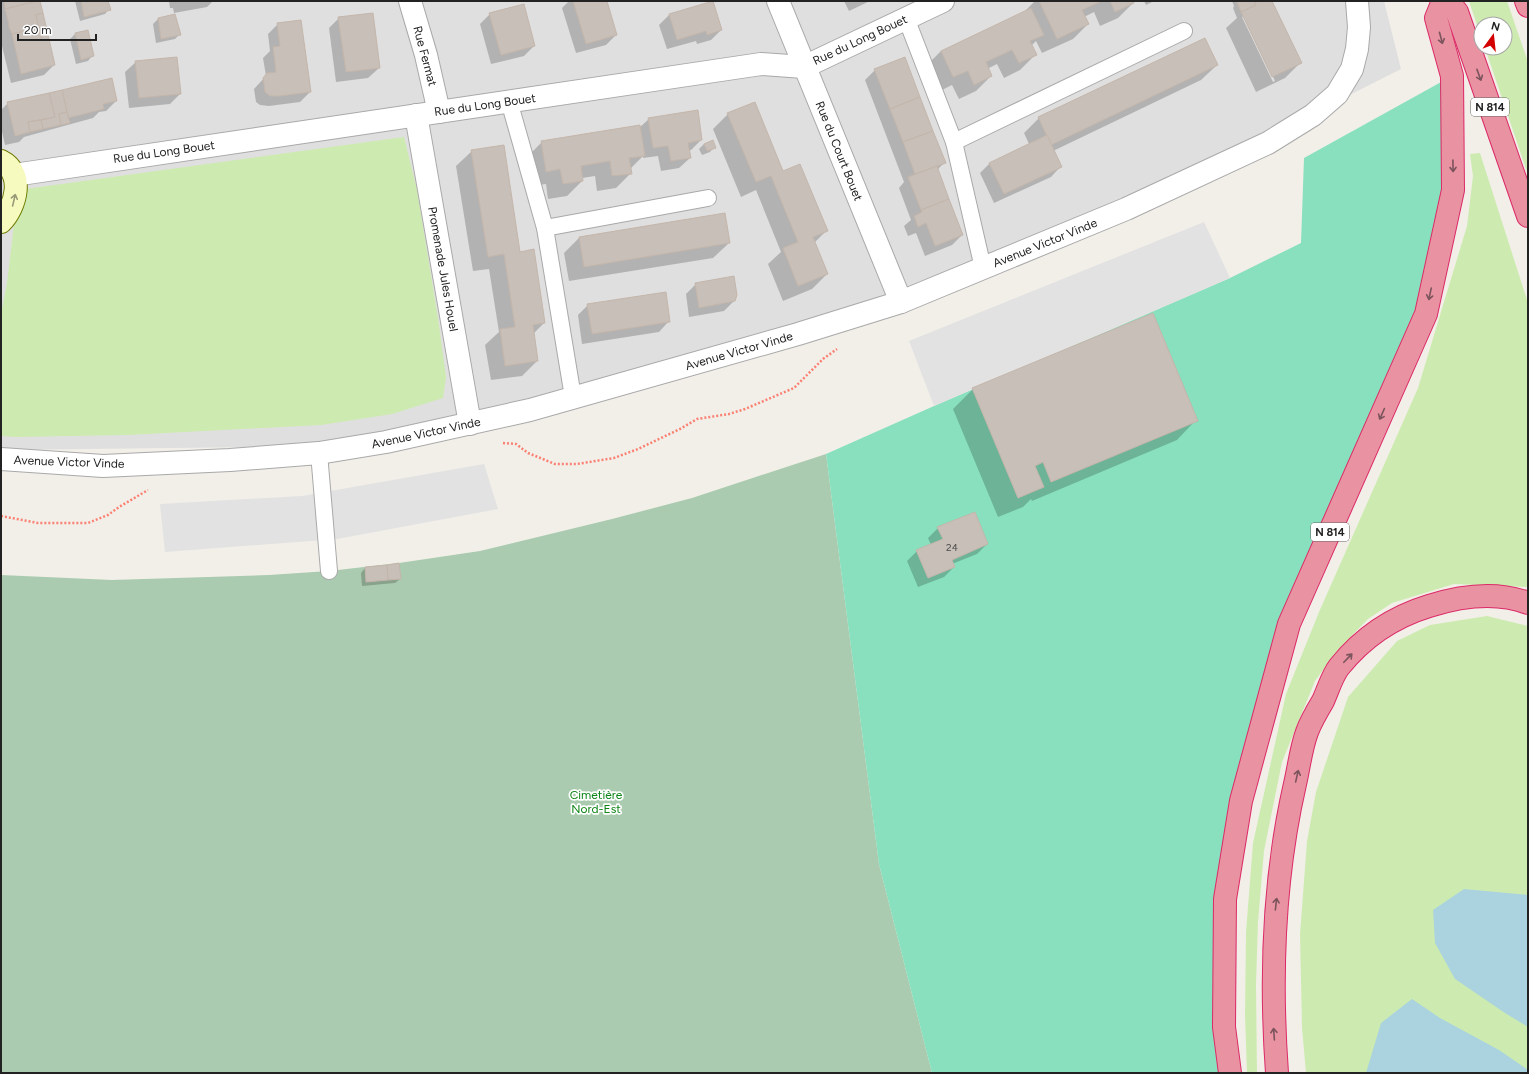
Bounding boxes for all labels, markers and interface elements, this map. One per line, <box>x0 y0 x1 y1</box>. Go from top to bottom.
street label: Rue du Long Bouet <box>811 12 910 68</box>
scale bar <box>18 16 96 42</box>
north arrow <box>1473 16 1513 56</box>
text: N <box>1490 19 1501 34</box>
text: 20 m <box>24 23 52 37</box>
street label: Rue Fermat <box>410 24 440 88</box>
one-way arrow <box>1438 31 1445 44</box>
one-way arrow <box>1476 69 1483 82</box>
street label: Rue du Long Bouet <box>433 91 537 119</box>
road number: N 814 <box>1471 98 1509 116</box>
street label: Rue du Court Bouet <box>813 99 866 203</box>
street label: Rue du Long Bouet <box>112 138 216 166</box>
one-way arrow <box>1449 159 1457 172</box>
one-way arrow <box>10 194 18 207</box>
street label: Promenade Jules Houel <box>425 205 461 333</box>
street label: Avenue Victor Vinde <box>991 216 1099 270</box>
one-way arrow <box>1426 287 1434 300</box>
street label: Avenue Victor Vinde <box>684 329 795 373</box>
one-way arrow <box>1377 408 1385 420</box>
street label: Avenue Victor Vinde <box>370 415 482 451</box>
street label: Avenue Victor Vinde <box>13 453 125 471</box>
road number: N 814 <box>1311 523 1349 541</box>
house number: 24 <box>946 541 958 554</box>
one-way arrow <box>1343 653 1353 663</box>
one-way arrow <box>1294 770 1301 783</box>
park label: Cimetière Nord-Est <box>570 788 623 816</box>
one-way arrow <box>1272 898 1280 911</box>
one-way arrow <box>1271 1028 1278 1041</box>

